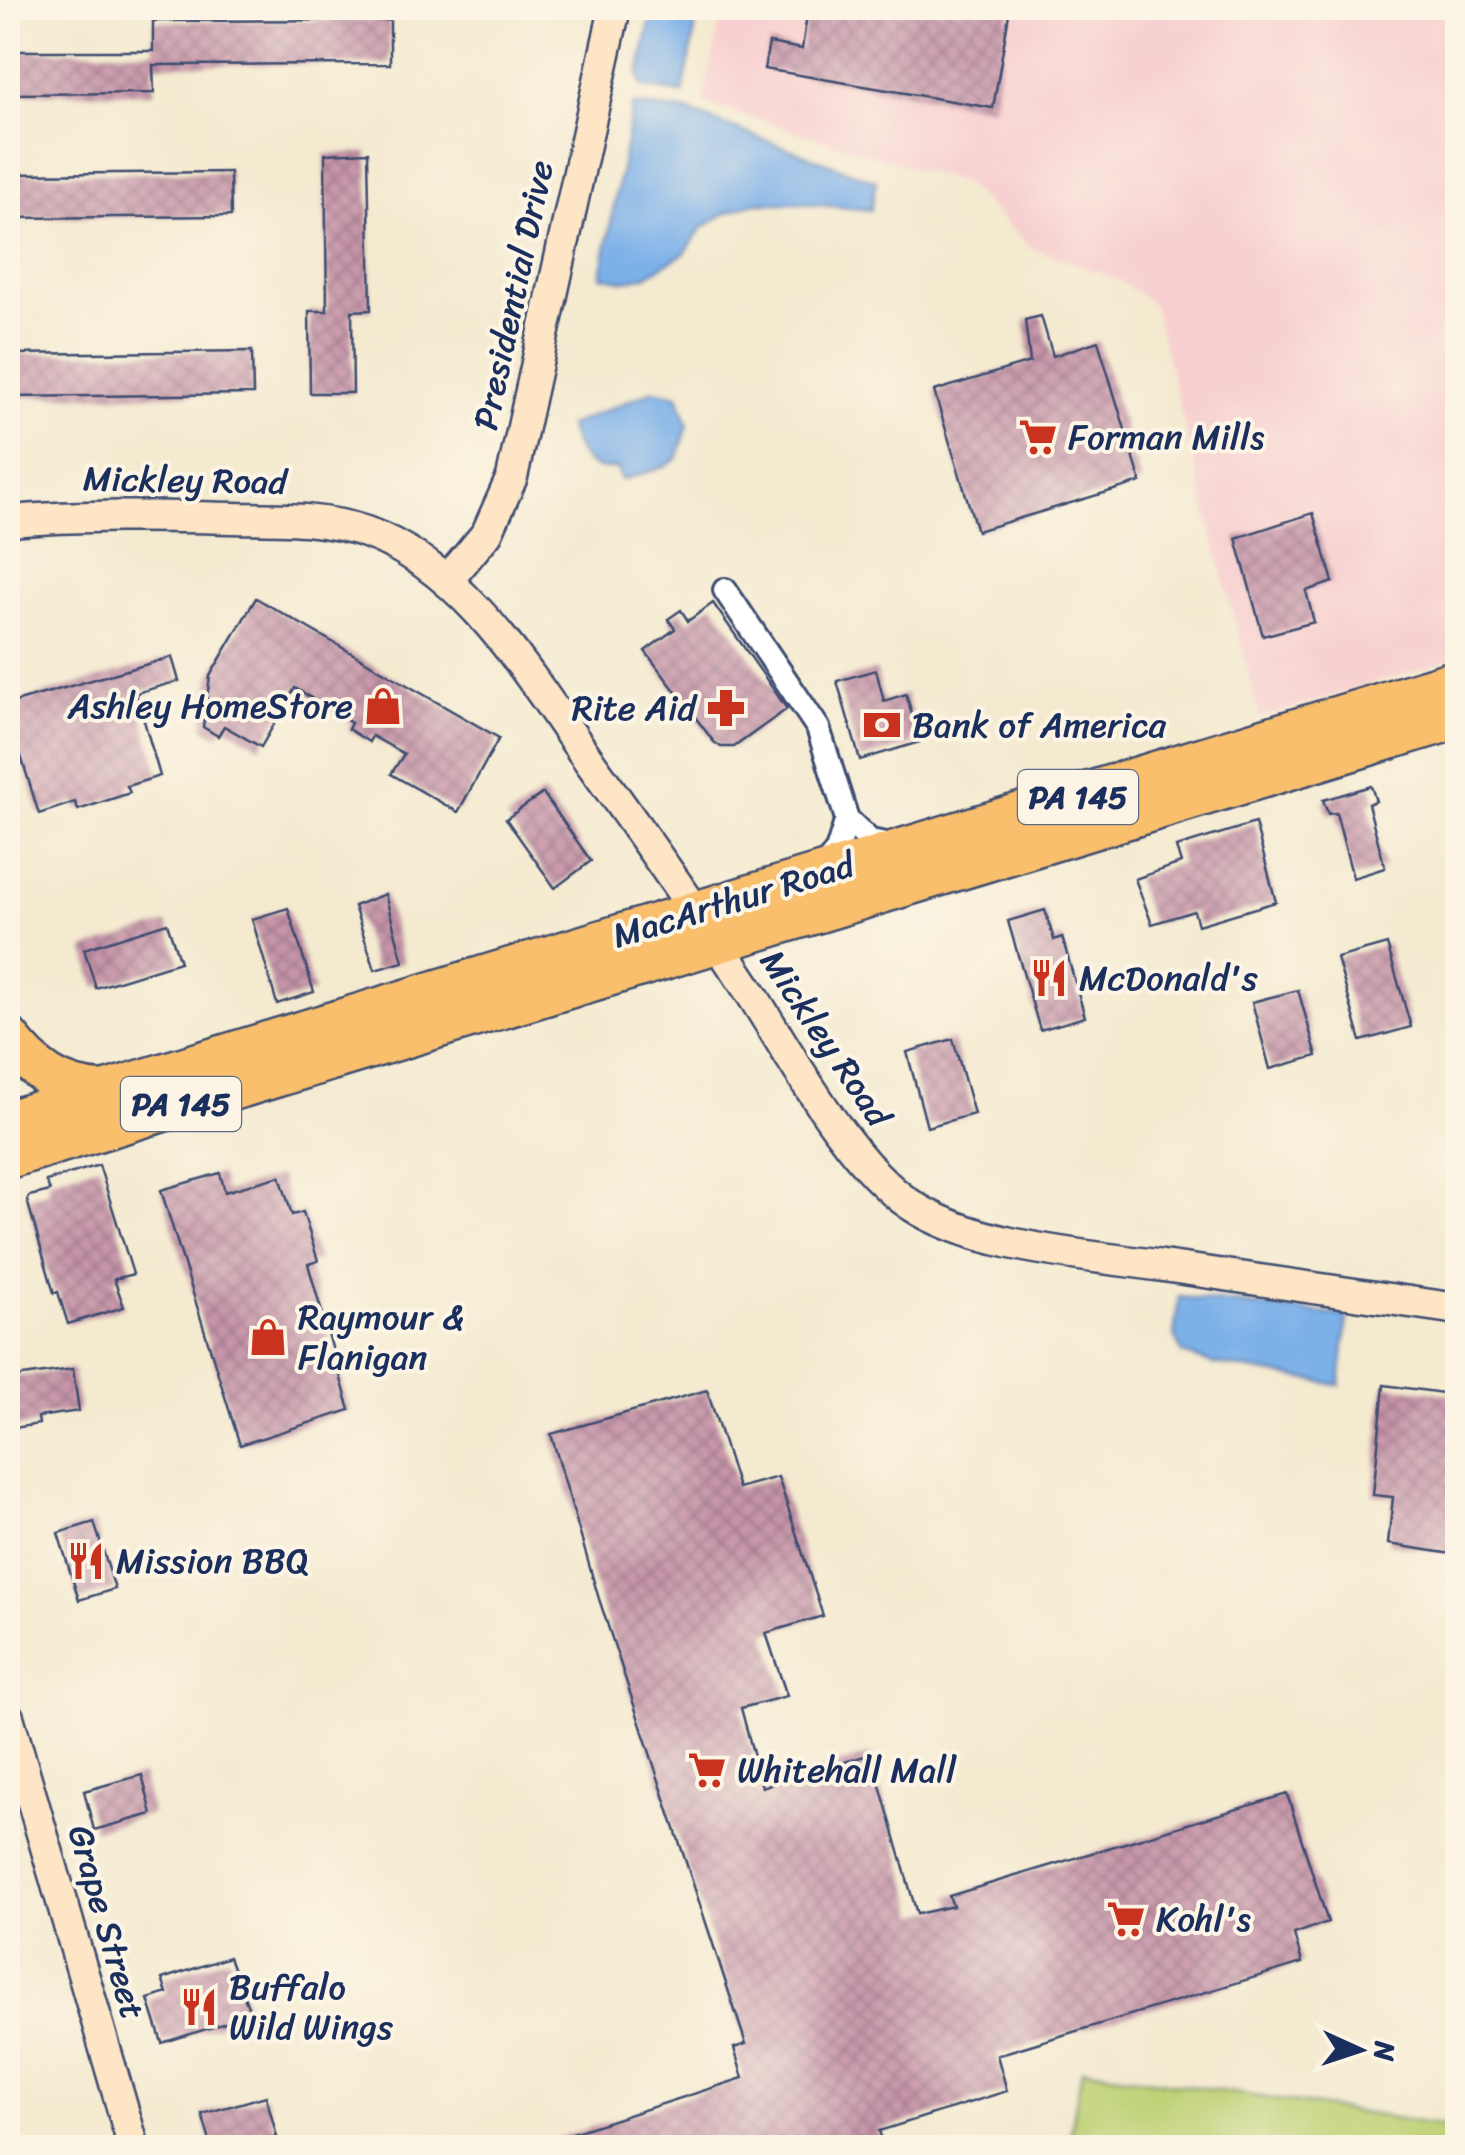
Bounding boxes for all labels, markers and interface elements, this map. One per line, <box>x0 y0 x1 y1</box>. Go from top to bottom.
street label: Presidential Drive <box>454 154 572 436</box>
place label: Forman Mills <box>1068 406 1265 468</box>
supermarket icon: Forman Mills <box>1017 416 1059 458</box>
street label: Mickley Road <box>82 447 290 513</box>
place label: Ashley HomeStore <box>67 675 353 737</box>
place label: Rite Aid <box>572 677 699 739</box>
shop icon: Ashley HomeStore <box>362 685 404 727</box>
pharmacy icon: Rite Aid <box>705 687 747 729</box>
place label: Bank of America <box>912 694 1166 756</box>
bank icon: Bank of America <box>861 704 903 746</box>
road number: PA 145 <box>1018 770 1138 824</box>
street label: MacArthur Road <box>604 833 864 966</box>
street label: Mickley Road <box>743 936 910 1142</box>
place label: McDonald's <box>1079 947 1258 1009</box>
restaurant icon: McDonald's <box>1028 957 1070 999</box>
road number: PA 145 <box>121 1077 241 1131</box>
place label: Raymour & Flanigan <box>298 1286 464 1388</box>
shop icon: Raymour & Flanigan <box>247 1316 289 1358</box>
place label: Mission BBQ <box>116 1530 309 1592</box>
restaurant icon: Mission BBQ <box>65 1540 107 1582</box>
place label: Whitehall Mall <box>737 1739 957 1801</box>
supermarket icon: Whitehall Mall <box>686 1749 728 1791</box>
street label: Grape Street <box>50 1817 164 2027</box>
place label: Kohl's <box>1156 1888 1252 1950</box>
supermarket icon: Kohl's <box>1105 1898 1147 1940</box>
place label: Buffalo Wild Wings <box>229 1956 393 2058</box>
restaurant icon: Buffalo Wild Wings <box>178 1986 220 2028</box>
north arrow <box>1310 2000 1410 2100</box>
text: N <box>1359 2039 1409 2063</box>

